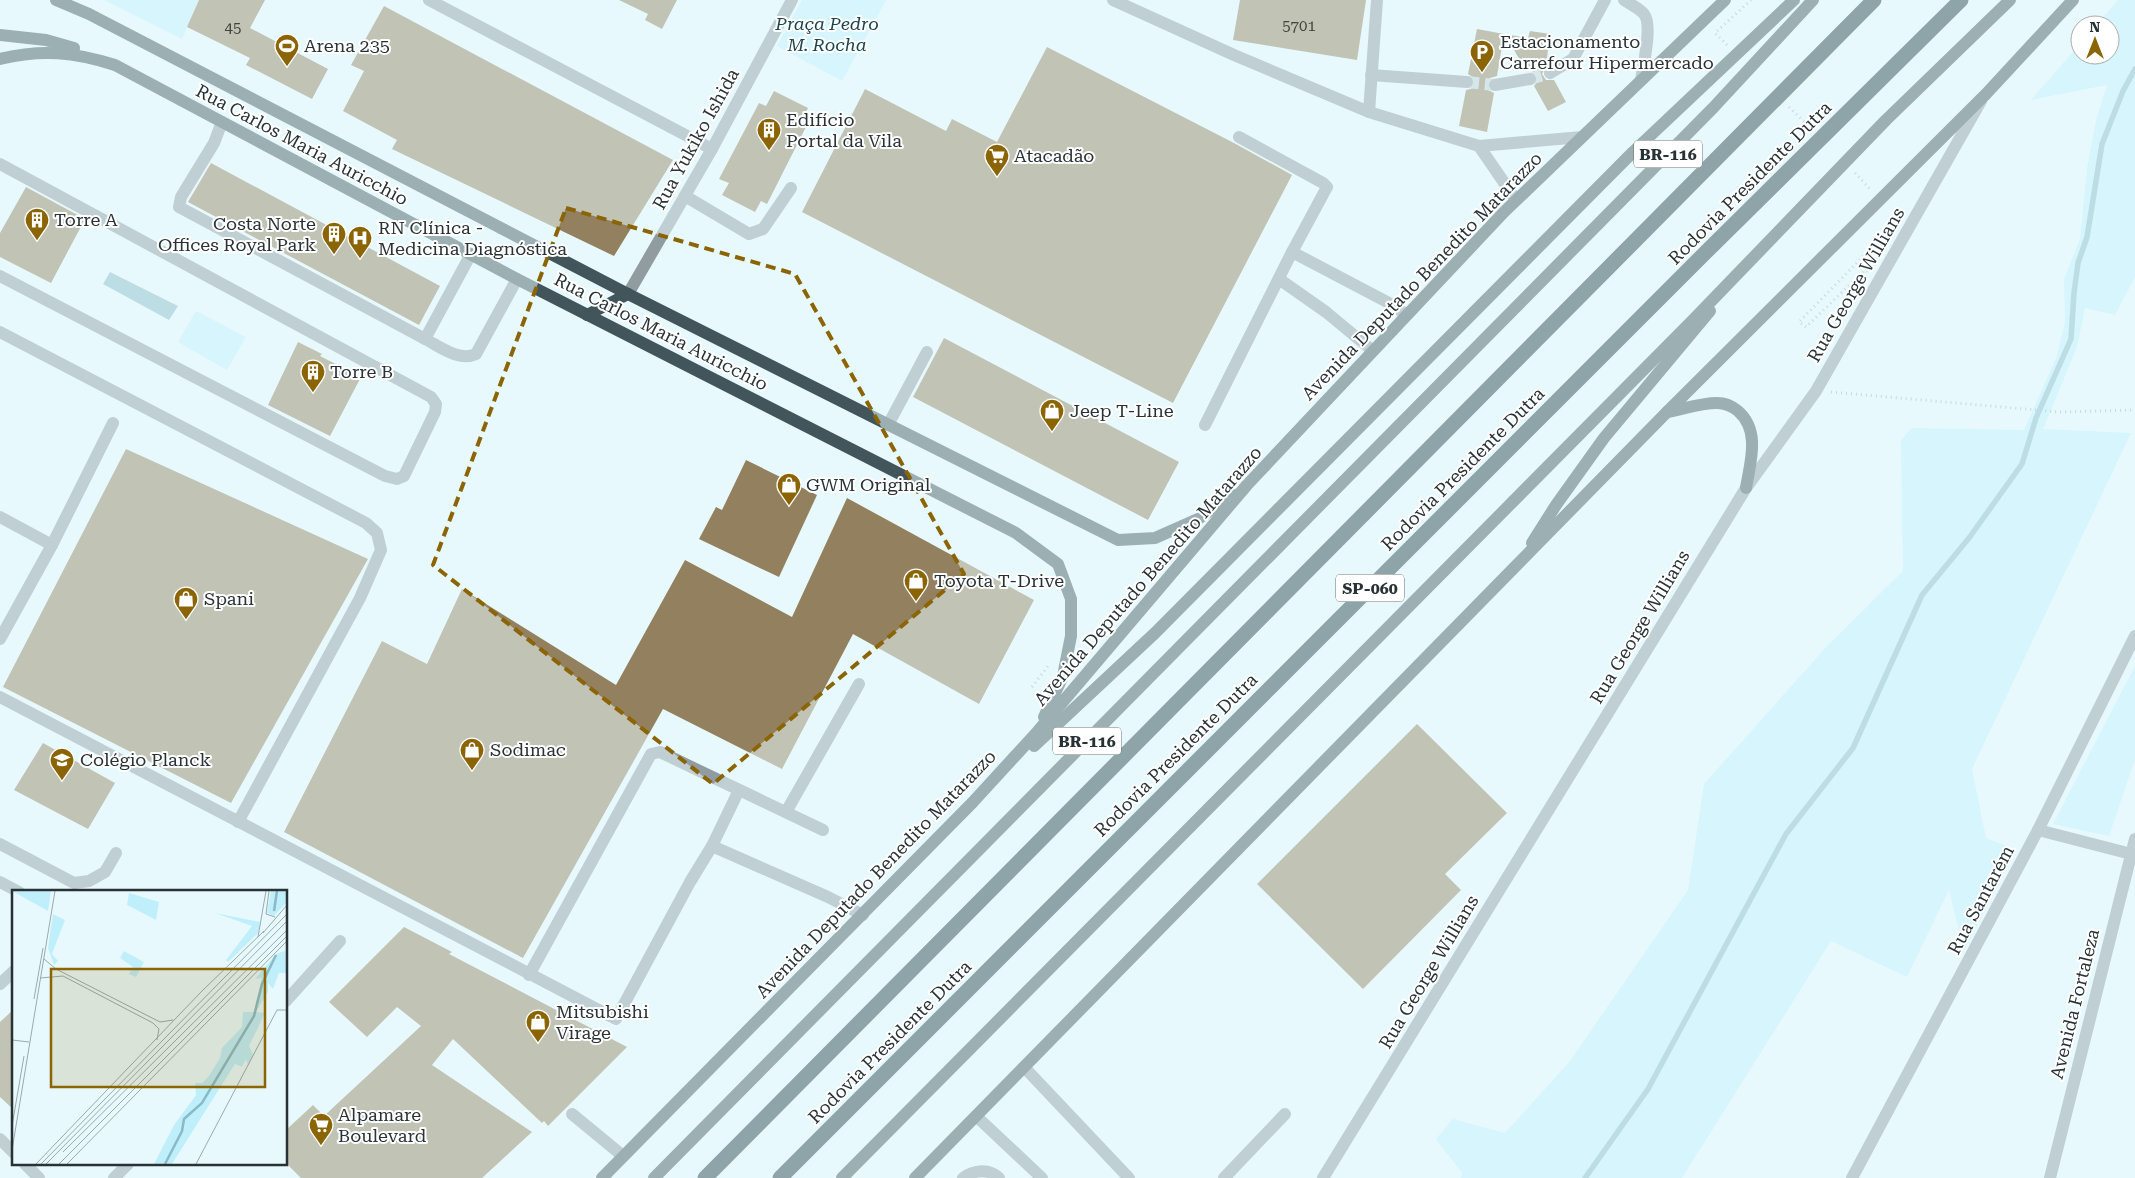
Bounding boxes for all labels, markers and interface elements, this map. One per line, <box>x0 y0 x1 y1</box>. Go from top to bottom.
park label: Praça Pedro M. Rocha <box>774 13 879 55</box>
north arrow <box>2070 15 2120 65</box>
house number: 5701 <box>1282 17 1316 35</box>
house number: 45 <box>225 19 241 37</box>
text: N <box>2090 19 2101 35</box>
place label: Estacionamento Carrefour Hipermercado <box>1500 31 1714 73</box>
sports icon: Arena 235 <box>274 33 300 67</box>
place label: Arena 235 <box>304 35 390 56</box>
parking icon: Estacionamento Carrefour Hipermercado <box>1469 39 1495 73</box>
street label: Rua Yukiko Ishida <box>648 64 743 213</box>
street label: Rua Carlos Maria Auricchio <box>193 80 412 209</box>
street label: Rodovia Presidente Dutra <box>1664 97 1836 269</box>
place label: Edifício Portal da Vila <box>786 109 902 151</box>
building icon: Edifício Portal da Vila <box>756 117 782 151</box>
road number: BR-116 <box>1634 140 1702 168</box>
supermarket icon: Atacadão <box>984 143 1010 177</box>
place label: Atacadão <box>1014 145 1094 166</box>
street label: Avenida Deputado Benedito Matarazzo <box>1297 147 1546 404</box>
street label: Rua George Willians <box>1803 204 1908 366</box>
building icon: Torre A <box>24 207 50 241</box>
place label: Torre A <box>54 209 118 230</box>
place label: Costa Norte Offices Royal Park <box>158 213 316 255</box>
place label: RN Clínica - Medicina Diagnóstica <box>378 217 567 259</box>
building icon: Costa Norte Offices Royal Park <box>321 221 347 255</box>
hospital icon: RN Clínica - Medicina Diagnóstica <box>347 225 373 259</box>
street label: Rua Carlos Maria Auricchio <box>551 268 772 395</box>
building icon: Torre B <box>300 359 326 393</box>
place label: Torre B <box>330 361 393 382</box>
street label: Rodovia Presidente Dutra <box>1377 383 1549 555</box>
shop icon: Jeep T-Line <box>1039 398 1065 432</box>
place label: Jeep T-Line <box>1070 400 1174 421</box>
street label: Avenida Deputado Benedito Matarazzo <box>1029 442 1266 710</box>
shop icon: GWM Original <box>776 472 802 506</box>
place label: GWM Original <box>806 474 931 495</box>
street label: Rua George Willians <box>1585 546 1694 707</box>
shop icon: Toyota T-Drive <box>903 568 929 602</box>
place label: Toyota T-Drive <box>934 570 1064 591</box>
road number: SP-060 <box>1336 574 1404 602</box>
shop icon: Spani <box>173 586 199 620</box>
place label: Spani <box>204 588 254 609</box>
street label: Rodovia Presidente Dutra <box>1090 669 1262 841</box>
road number: BR-116 <box>1053 728 1121 754</box>
shop icon: Sodimac <box>459 737 485 771</box>
place label: Sodimac <box>490 739 566 760</box>
street label: Avenida Deputado Benedito Matarazzo <box>751 745 1000 1002</box>
school or university icon: Colégio Planck <box>49 747 75 781</box>
place label: Colégio Planck <box>80 749 211 770</box>
street label: Rua Santarém <box>1943 842 2018 958</box>
inset map <box>12 890 288 1166</box>
street label: Rua George Willians <box>1374 891 1483 1052</box>
street label: Avenida Fortaleza <box>2046 926 2103 1081</box>
street label: Rodovia Presidente Dutra <box>804 956 976 1128</box>
place label: Mitsubishi Virage <box>556 1001 649 1043</box>
shop icon: Mitsubishi Virage <box>525 1009 551 1043</box>
place label: Alpamare Boulevard <box>338 1104 427 1146</box>
supermarket icon: Alpamare Boulevard <box>308 1112 334 1146</box>

